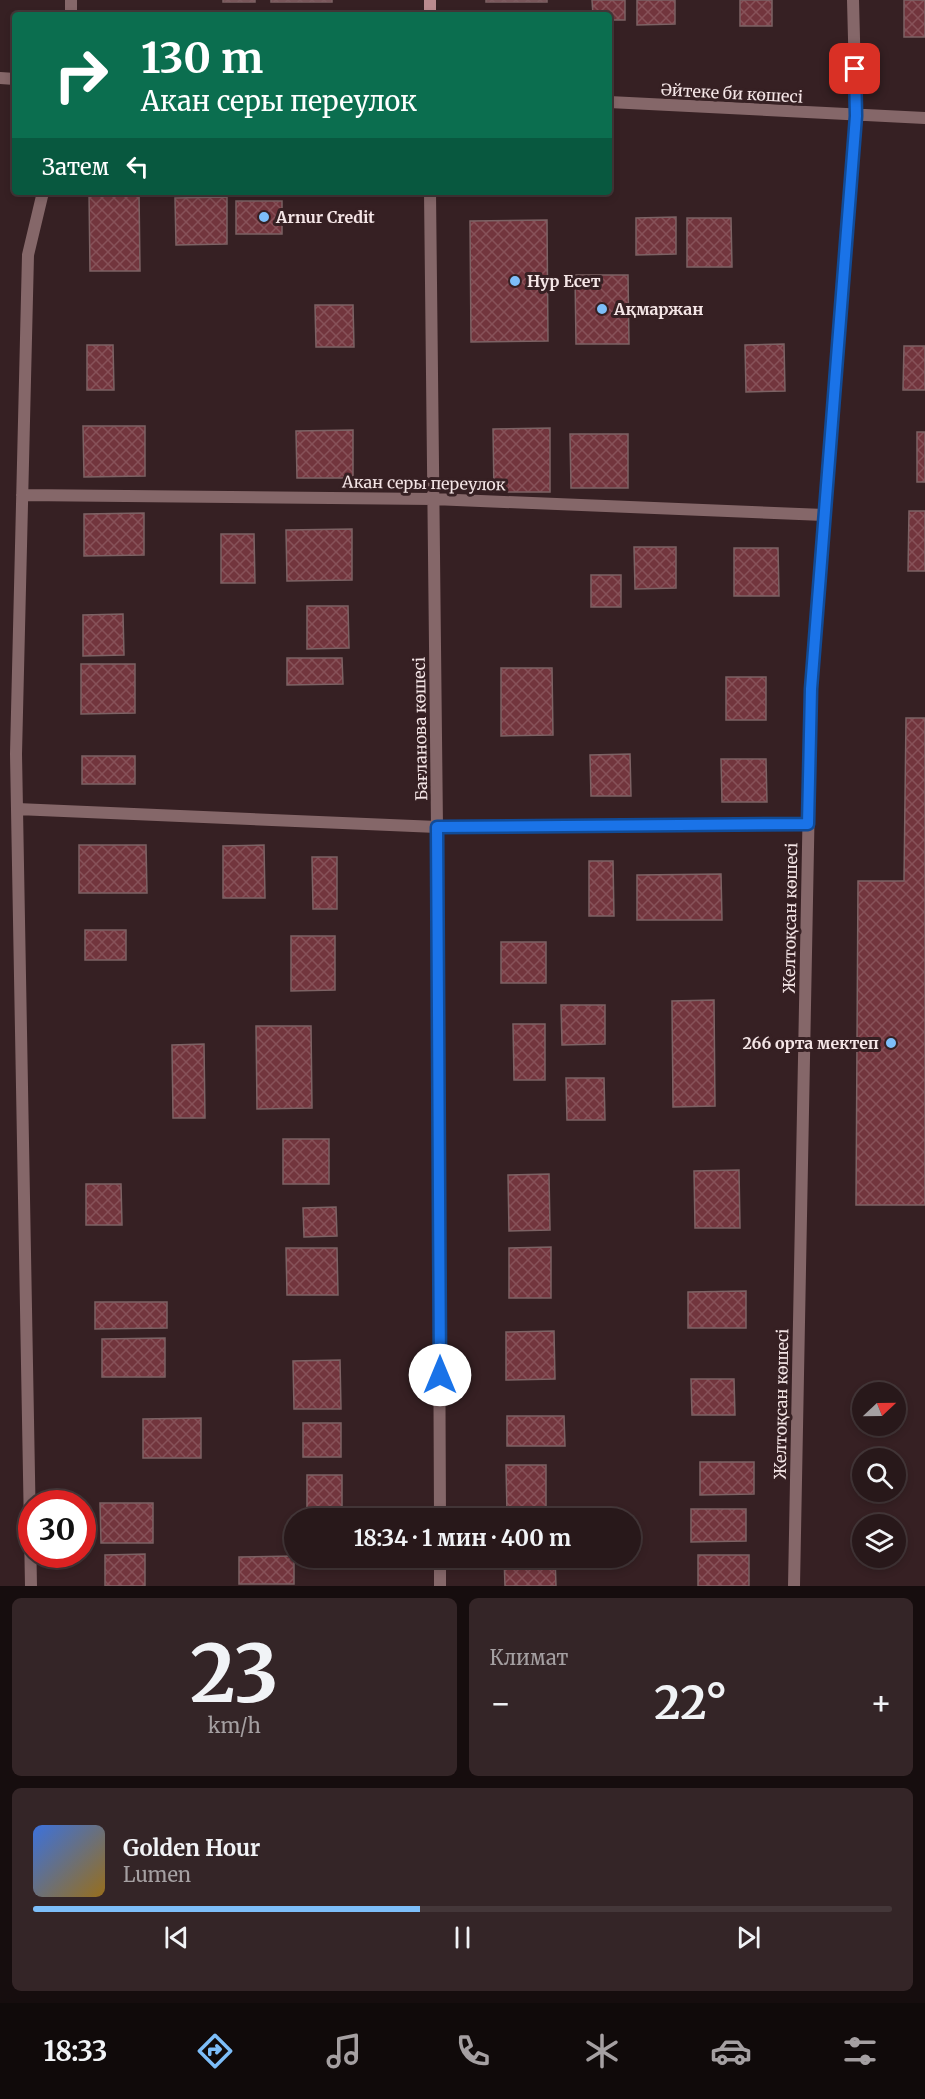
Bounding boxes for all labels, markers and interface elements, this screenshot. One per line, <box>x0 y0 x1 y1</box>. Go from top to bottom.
text: 130 m <box>141 32 263 84</box>
icon: right <box>42 36 120 114</box>
pin <box>829 43 880 94</box>
icon: arrive <box>838 52 871 85</box>
street label: Әйтеке би көшесі <box>661 79 803 107</box>
text: Акан серы переулок <box>141 84 417 118</box>
icon: left <box>121 150 154 183</box>
text: Затем <box>42 153 109 181</box>
place label: Arnur Credit <box>275 207 375 227</box>
marker: Arnur Credit <box>257 210 271 224</box>
place label: Нур Есет <box>527 271 601 291</box>
marker: Нур Есет <box>508 274 522 288</box>
place label: Ақмаржан <box>613 299 703 319</box>
marker: Ақмаржан <box>595 302 609 316</box>
street label: Акан серы переулок <box>341 472 506 494</box>
street label: Бағланова көшесі <box>409 657 431 801</box>
street label: Желтоқсан көшесі <box>779 842 801 994</box>
place label: 266 орта мектеп <box>742 1033 879 1053</box>
marker: 266 орта мектеп <box>884 1036 898 1050</box>
street label: Желтоқсан көшесі <box>770 1328 792 1480</box>
position arrow <box>408 1343 472 1407</box>
north arrow <box>852 1382 906 1436</box>
map controls <box>852 1382 906 1568</box>
button: search <box>852 1448 906 1502</box>
speed limit sign: 30 <box>18 1490 96 1568</box>
button: layers <box>852 1514 906 1568</box>
text: 18:34 · 1 мин · 400 m <box>354 1524 571 1552</box>
text: 23 <box>190 1625 279 1723</box>
text: Климат <box>490 1645 569 1670</box>
text: 22° <box>654 1675 727 1731</box>
text: − <box>490 1683 512 1724</box>
text: + <box>870 1683 892 1724</box>
text: km/h <box>208 1713 261 1738</box>
text: Golden Hour <box>123 1834 260 1862</box>
text: Lumen <box>123 1862 191 1887</box>
icon: previous <box>160 1921 193 1954</box>
icon: pause <box>446 1921 479 1954</box>
icon: next <box>732 1921 765 1954</box>
icon: directions <box>194 2030 236 2072</box>
icon: music <box>323 2030 365 2072</box>
icon: phone <box>452 2030 494 2072</box>
icon: climate <box>581 2030 623 2072</box>
icon: car <box>710 2030 752 2072</box>
icon: filters <box>839 2030 881 2072</box>
text: 18:33 <box>44 2034 107 2068</box>

